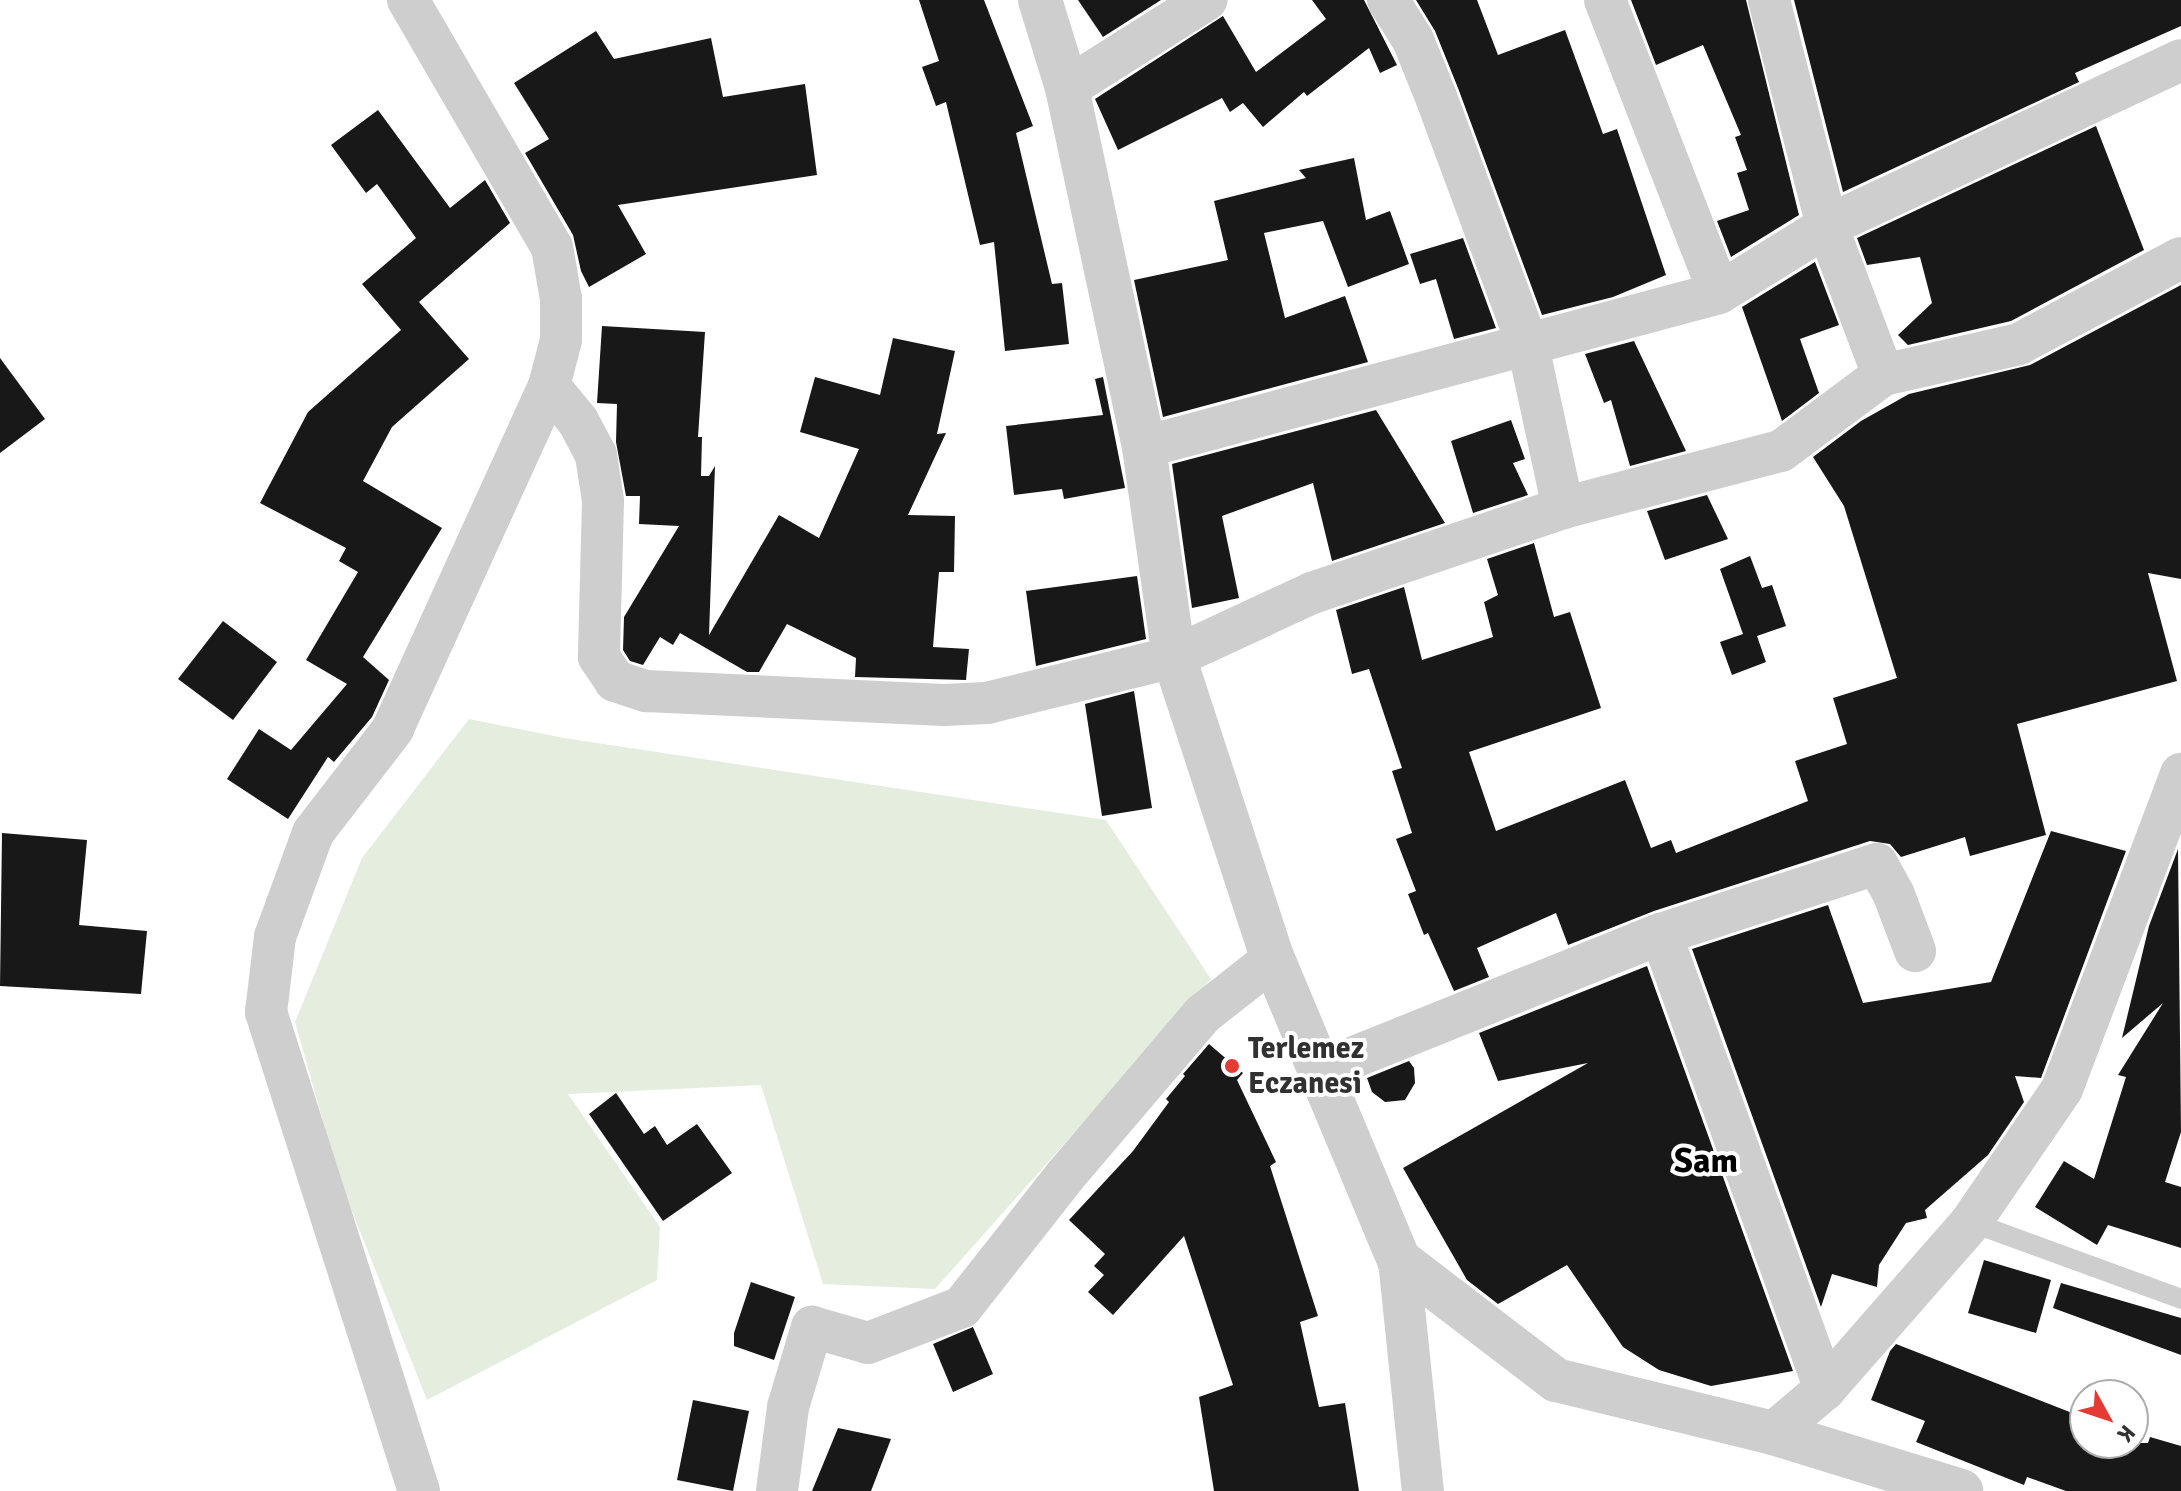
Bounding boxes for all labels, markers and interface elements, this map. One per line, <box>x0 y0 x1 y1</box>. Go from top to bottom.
place label: Terlemez Eczanesi <box>1248 1031 1364 1102</box>
marker: Terlemez Eczanesi <box>1223 1057 1241 1075</box>
district label: Sam <box>1674 1142 1738 1182</box>
north arrow <box>2069 1379 2149 1459</box>
text: K <box>2112 1420 2141 1447</box>

